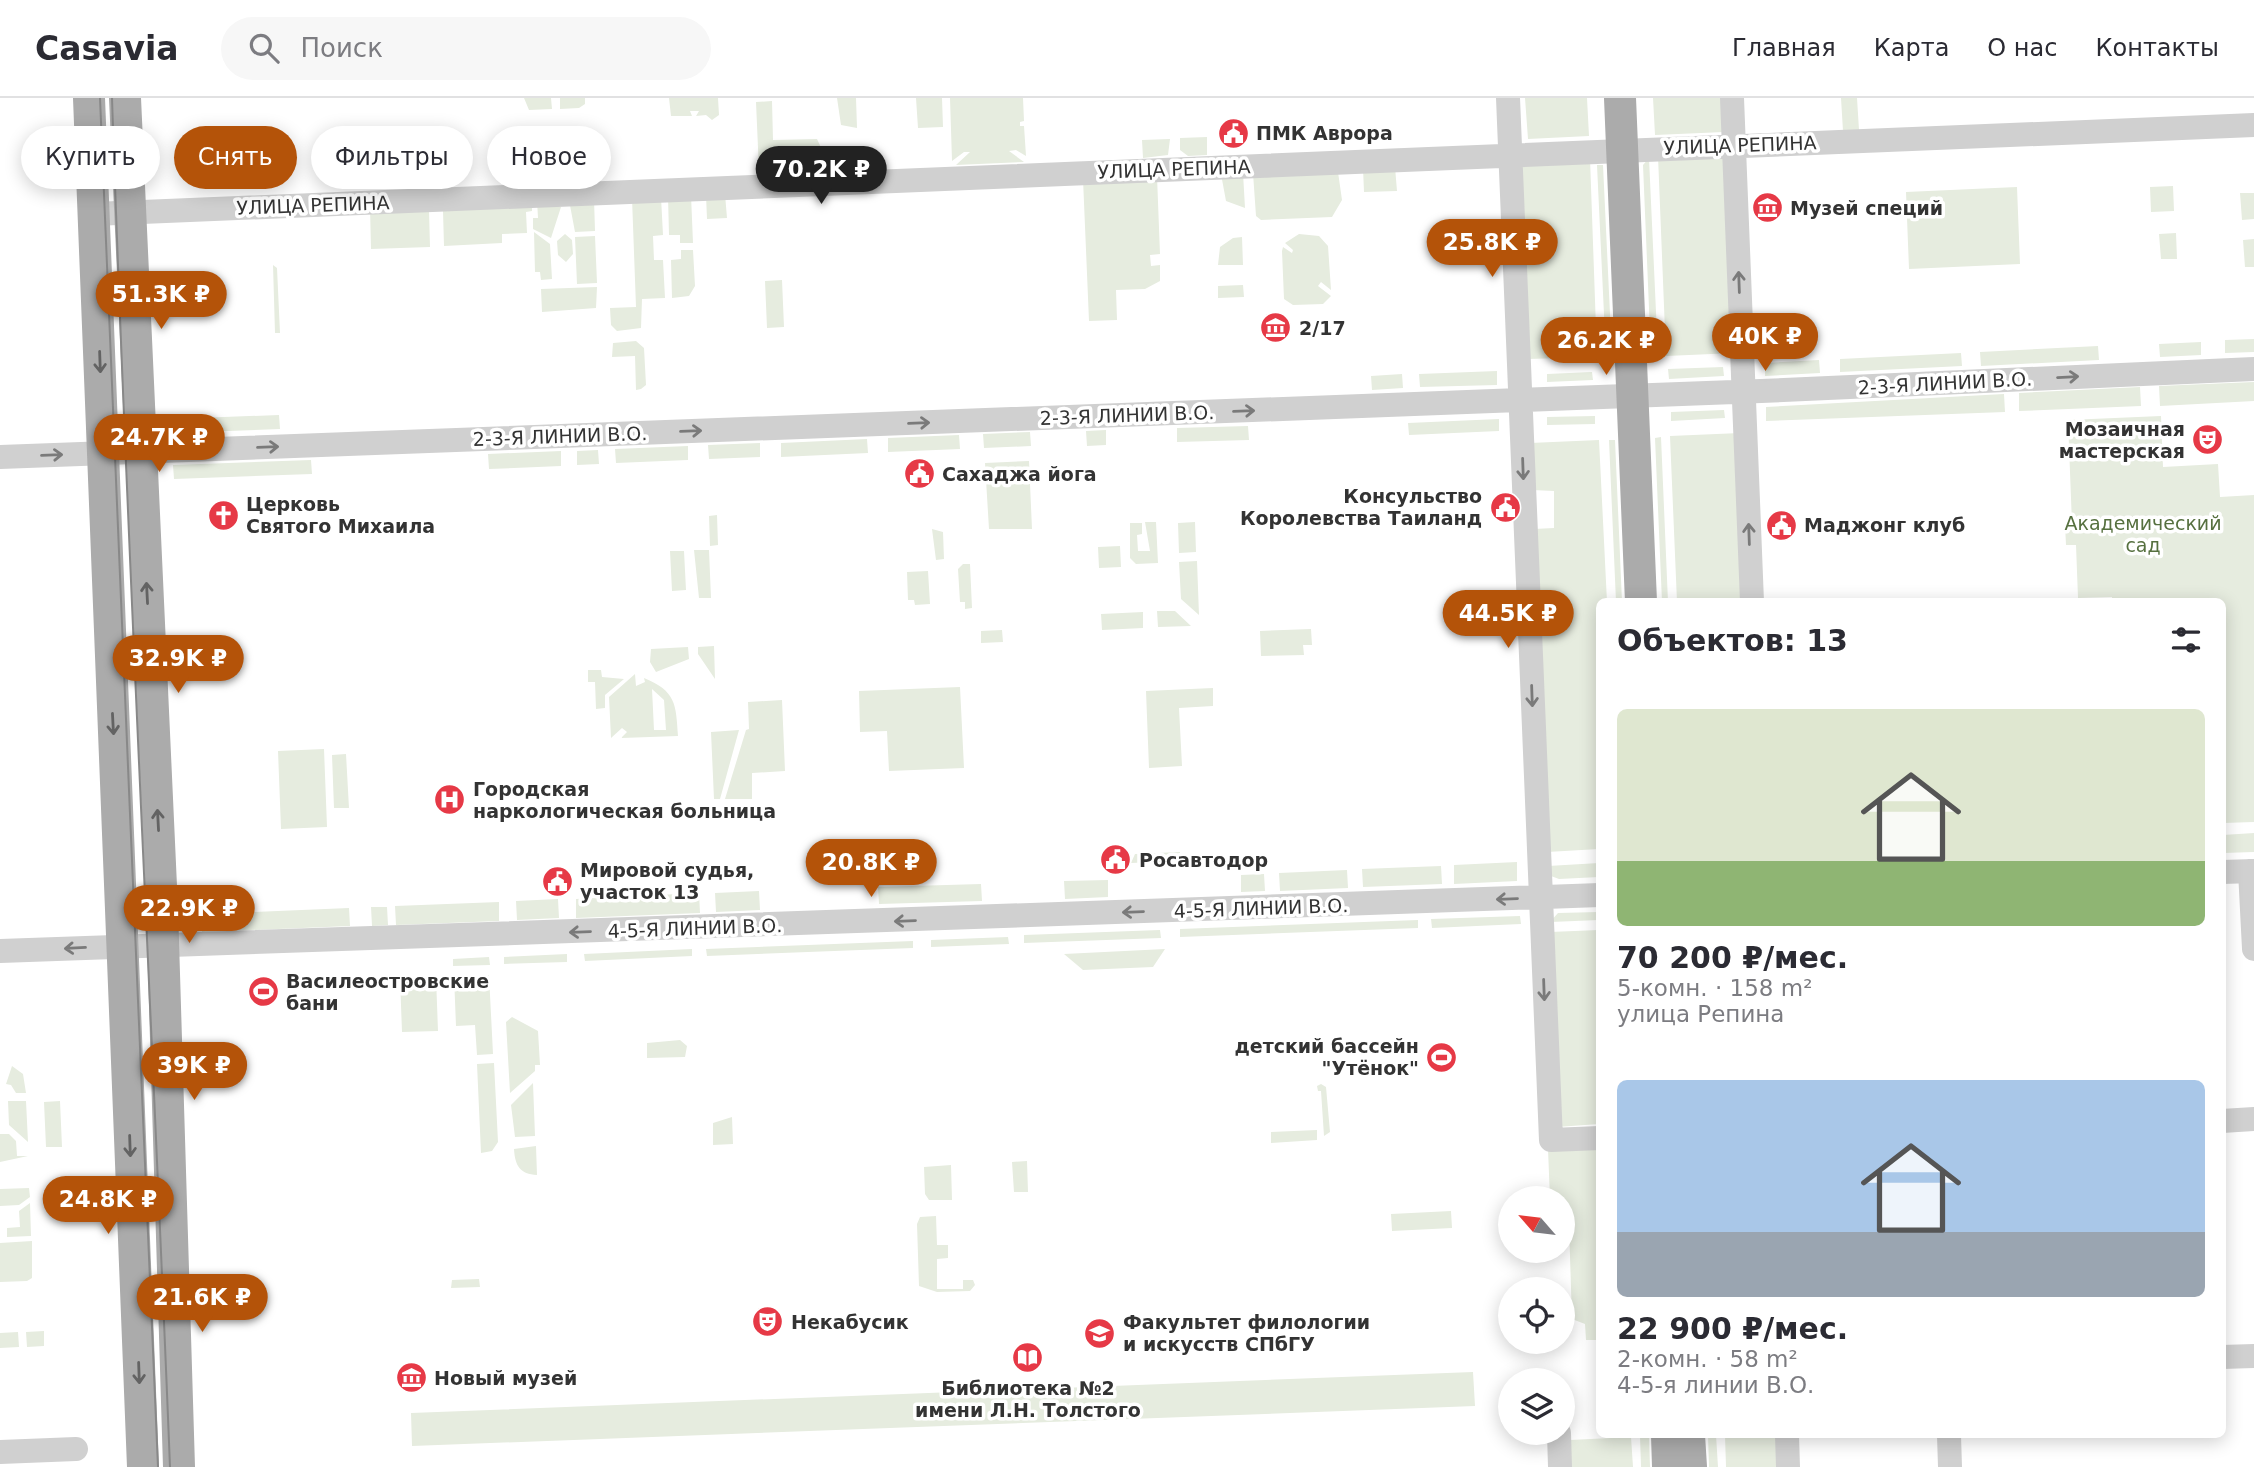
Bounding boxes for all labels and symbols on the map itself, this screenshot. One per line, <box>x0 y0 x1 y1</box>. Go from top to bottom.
public building icon: ПМК Аврора <box>1216 116 1250 150</box>
place label: ПМК Аврора <box>1256 122 1393 144</box>
street label: УЛИЦА РЕПИНА <box>1663 131 1817 159</box>
pin: 70.2K ₽ <box>756 146 886 206</box>
street label: УЛИЦА РЕПИНА <box>1097 155 1251 183</box>
street label: УЛИЦА РЕПИНА <box>236 191 390 219</box>
museum icon: Музей специй <box>1750 191 1784 225</box>
place label: Музей специй <box>1790 197 1943 219</box>
pin: 25.8K ₽ <box>1427 220 1557 279</box>
one-way arrow <box>1732 271 1745 294</box>
pin: 51.3K ₽ <box>96 272 226 331</box>
museum icon: 2/17 <box>1259 311 1293 345</box>
pin: 40K ₽ <box>1716 314 1814 373</box>
place label: 2/17 <box>1299 317 1346 339</box>
pin: 26.2K ₽ <box>1541 317 1671 377</box>
one-way arrow <box>93 350 106 373</box>
street label: 2-3-Я ЛИНИИ В.О. <box>1857 367 2033 399</box>
one-way arrow <box>2057 371 2080 384</box>
street label: 2-3-Я ЛИНИИ В.О. <box>1039 401 1215 429</box>
one-way arrow <box>1232 404 1255 417</box>
pin: 24.7K ₽ <box>94 414 224 474</box>
one-way arrow <box>907 416 930 429</box>
place label: Мозаичная мастерская <box>2059 418 2185 462</box>
street label: 2-3-Я ЛИНИИ В.О. <box>472 422 648 450</box>
theatre icon: Мозаичная мастерская <box>2191 423 2225 457</box>
one-way arrow <box>679 424 702 438</box>
one-way arrow <box>256 440 279 453</box>
one-way arrow <box>40 448 63 461</box>
public building icon: Сахаджа йога <box>902 457 936 491</box>
one-way arrow <box>1516 457 1529 480</box>
place label: Сахаджа йога <box>942 463 1097 485</box>
place label: Консульство Королевства Таиланд <box>1240 485 1482 529</box>
public building icon: Консульство Королевства Таиланд <box>1488 490 1522 524</box>
place label: Церковь Святого Михаила <box>246 493 435 537</box>
church icon: Церковь Святого Михаила <box>206 498 240 532</box>
public building icon: Маджонг клуб <box>1764 508 1798 542</box>
park label: Академический сад <box>2064 512 2222 556</box>
place label: Маджонг клуб <box>1804 514 1965 536</box>
one-way arrow <box>1742 523 1755 546</box>
one-way arrow <box>140 581 153 604</box>
pin: 44.5K ₽ <box>1443 590 1573 650</box>
pin: 32.9K ₽ <box>113 636 243 695</box>
one-way arrow <box>1526 684 1539 707</box>
one-way arrow <box>106 712 119 735</box>
place label: Городская наркологическая больница <box>473 778 776 822</box>
hospital icon: Городская наркологическая больница <box>433 783 467 817</box>
one-way arrow <box>151 809 164 832</box>
pin: 20.8K ₽ <box>806 840 936 899</box>
public building icon: Росавтодор <box>1099 843 1133 877</box>
place label: Росавтодор <box>1139 849 1268 871</box>
place label: Мировой судья, участок 13 <box>580 859 754 903</box>
public building icon: Мировой судья, участок 13 <box>540 864 574 898</box>
pin: 22.9K ₽ <box>124 886 254 945</box>
one-way arrow <box>1496 892 1519 905</box>
street label: 4-5-Я ЛИНИИ В.О. <box>1173 894 1349 922</box>
one-way arrow <box>1121 906 1144 919</box>
street label: 4-5-Я ЛИНИИ В.О. <box>607 914 783 942</box>
one-way arrow <box>894 914 917 927</box>
one-way arrow <box>569 926 592 939</box>
one-way arrow <box>64 942 87 955</box>
place label: Василеостровские бани <box>286 970 489 1014</box>
sports icon: Василеостровские бани <box>246 975 280 1009</box>
one-way arrow <box>1538 978 1551 1001</box>
place label: детский бассейн "Утёнок" <box>1234 1035 1419 1079</box>
sports icon: детский бассейн "Утёнок" <box>1425 1040 1459 1074</box>
pin: 39K ₽ <box>145 1042 243 1102</box>
one-way arrow <box>124 1134 137 1157</box>
pin: 24.8K ₽ <box>43 1176 173 1236</box>
north arrow <box>1498 1186 1575 1264</box>
pin: 21.6K ₽ <box>137 1274 267 1334</box>
theatre icon: Некабусик <box>751 1305 785 1339</box>
place label: Некабусик <box>791 1311 909 1333</box>
place label: Факультет филологии и искусств СПбГУ <box>1123 1311 1370 1355</box>
school or university icon: Факультет филологии и искусств СПбГУ <box>1083 1316 1117 1350</box>
library icon: Библиотека №2 имени Л.Н. Толстого <box>1011 1340 1045 1374</box>
one-way arrow <box>133 1361 146 1384</box>
museum icon: Новый музей <box>394 1361 428 1395</box>
place label: Новый музей <box>434 1367 577 1389</box>
place label: Библиотека №2 имени Л.Н. Толстого <box>915 1377 1141 1421</box>

